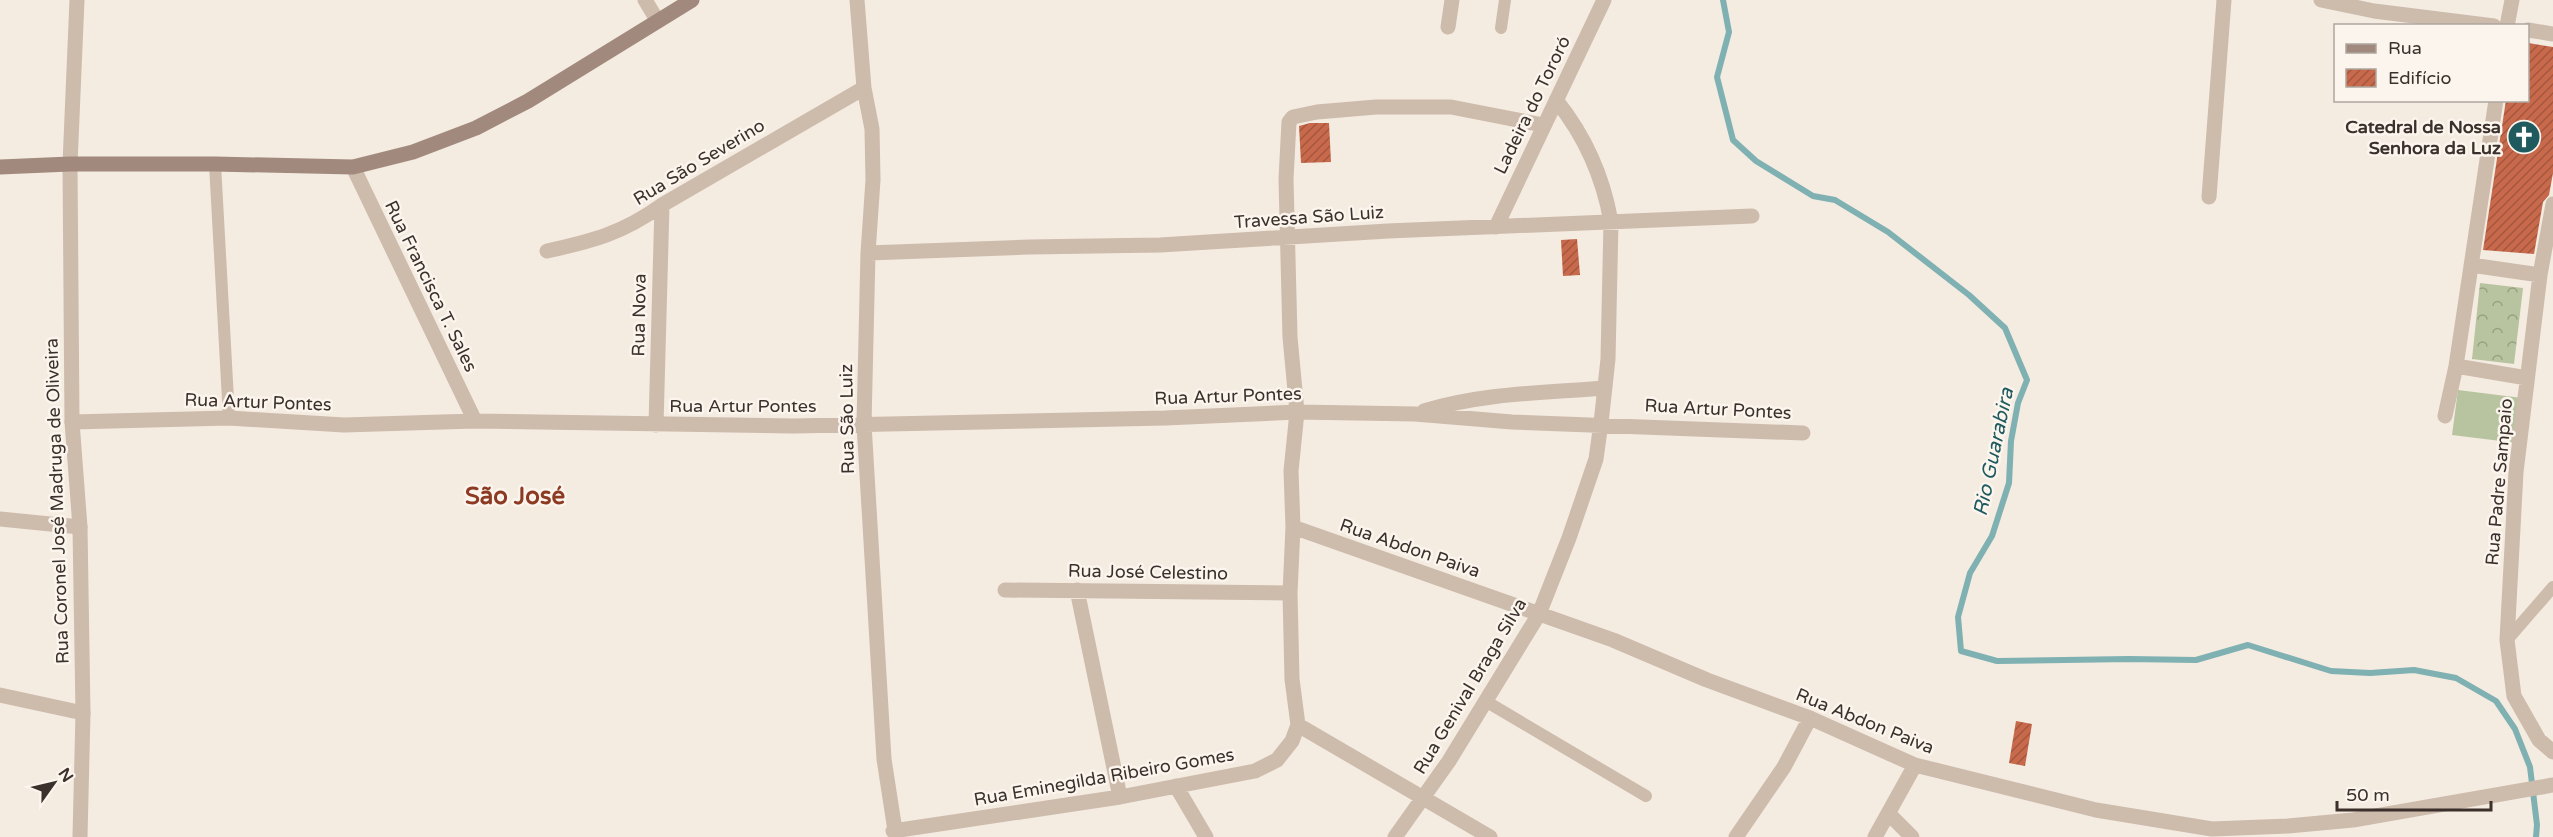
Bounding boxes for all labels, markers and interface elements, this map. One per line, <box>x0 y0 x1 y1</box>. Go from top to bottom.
legend <box>2334 24 2529 102</box>
street label: Ladeira do Tororó <box>1489 32 1575 178</box>
text: Rua <box>2388 37 2422 59</box>
text: Edifício <box>2388 67 2452 89</box>
street label: Rua São Severino <box>629 114 769 210</box>
place label: Catedral de Nossa Senhora da Luz <box>2345 116 2501 159</box>
church icon: Catedral de Nossa Senhora da Luz <box>2506 119 2542 155</box>
street label: Rua Francisca T. Sales <box>380 197 482 375</box>
street label: Travessa São Luiz <box>1233 201 1385 233</box>
street label: Rua Nova <box>627 273 651 357</box>
street label: Rua Coronel José Madruga de Oliveira <box>40 338 74 664</box>
street label: Rua São Luiz <box>835 364 859 474</box>
street label: Rua Artur Pontes <box>1154 382 1302 410</box>
water label: Rio Guarabira <box>1969 385 2019 518</box>
street label: Rua Artur Pontes <box>184 388 332 416</box>
street label: Rua Artur Pontes <box>1644 394 1792 424</box>
street label: Rua Artur Pontes <box>669 395 817 417</box>
street label: Rua Padre Sampaio <box>2481 397 2517 567</box>
district label: São José <box>465 482 565 511</box>
street label: Rua Abdon Paiva <box>1337 514 1483 582</box>
street label: Rua José Celestino <box>1068 560 1228 584</box>
street label: Rua Genival Braga Silva <box>1409 594 1531 778</box>
street label: Rua Abdon Paiva <box>1793 683 1937 759</box>
street label: Rua Eminegilda Ribeiro Gomes <box>972 743 1236 811</box>
north arrow <box>24 753 84 813</box>
text: N <box>54 764 77 786</box>
scale bar <box>2337 774 2492 812</box>
text: 50 m <box>2346 784 2390 806</box>

